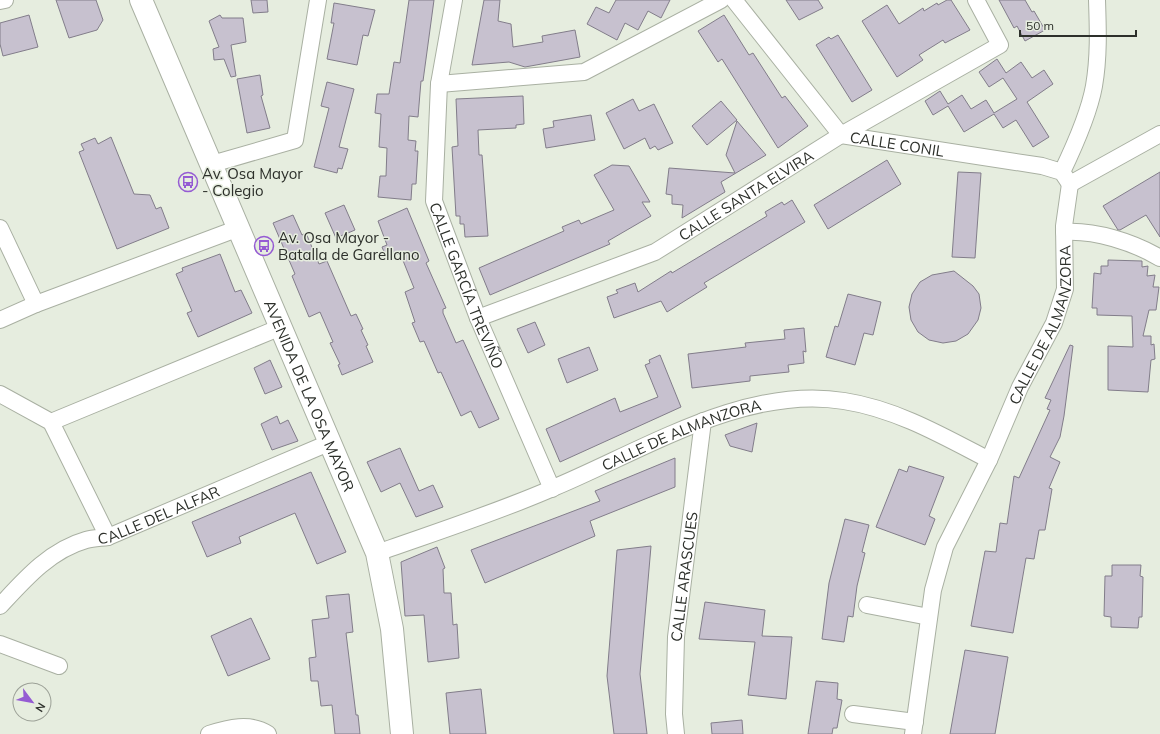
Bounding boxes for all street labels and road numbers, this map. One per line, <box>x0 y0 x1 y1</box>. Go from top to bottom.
street label: CALLE CONIL <box>849 127 945 160</box>
street label: CALLE SANTA ELVIRA <box>675 145 817 244</box>
street label: CALLE GARCÍA TREVIÑO <box>426 200 508 371</box>
street label: CALLE DE ALMANZORA <box>1004 245 1075 407</box>
street label: AVENIDA DE LA OSA MAYOR <box>260 297 359 494</box>
street label: CALLE DE ALMANZORA <box>598 395 763 474</box>
street label: CALLE DEL ALFAR <box>97 481 222 548</box>
street label: CALLE ARASCUES <box>666 510 701 643</box>

